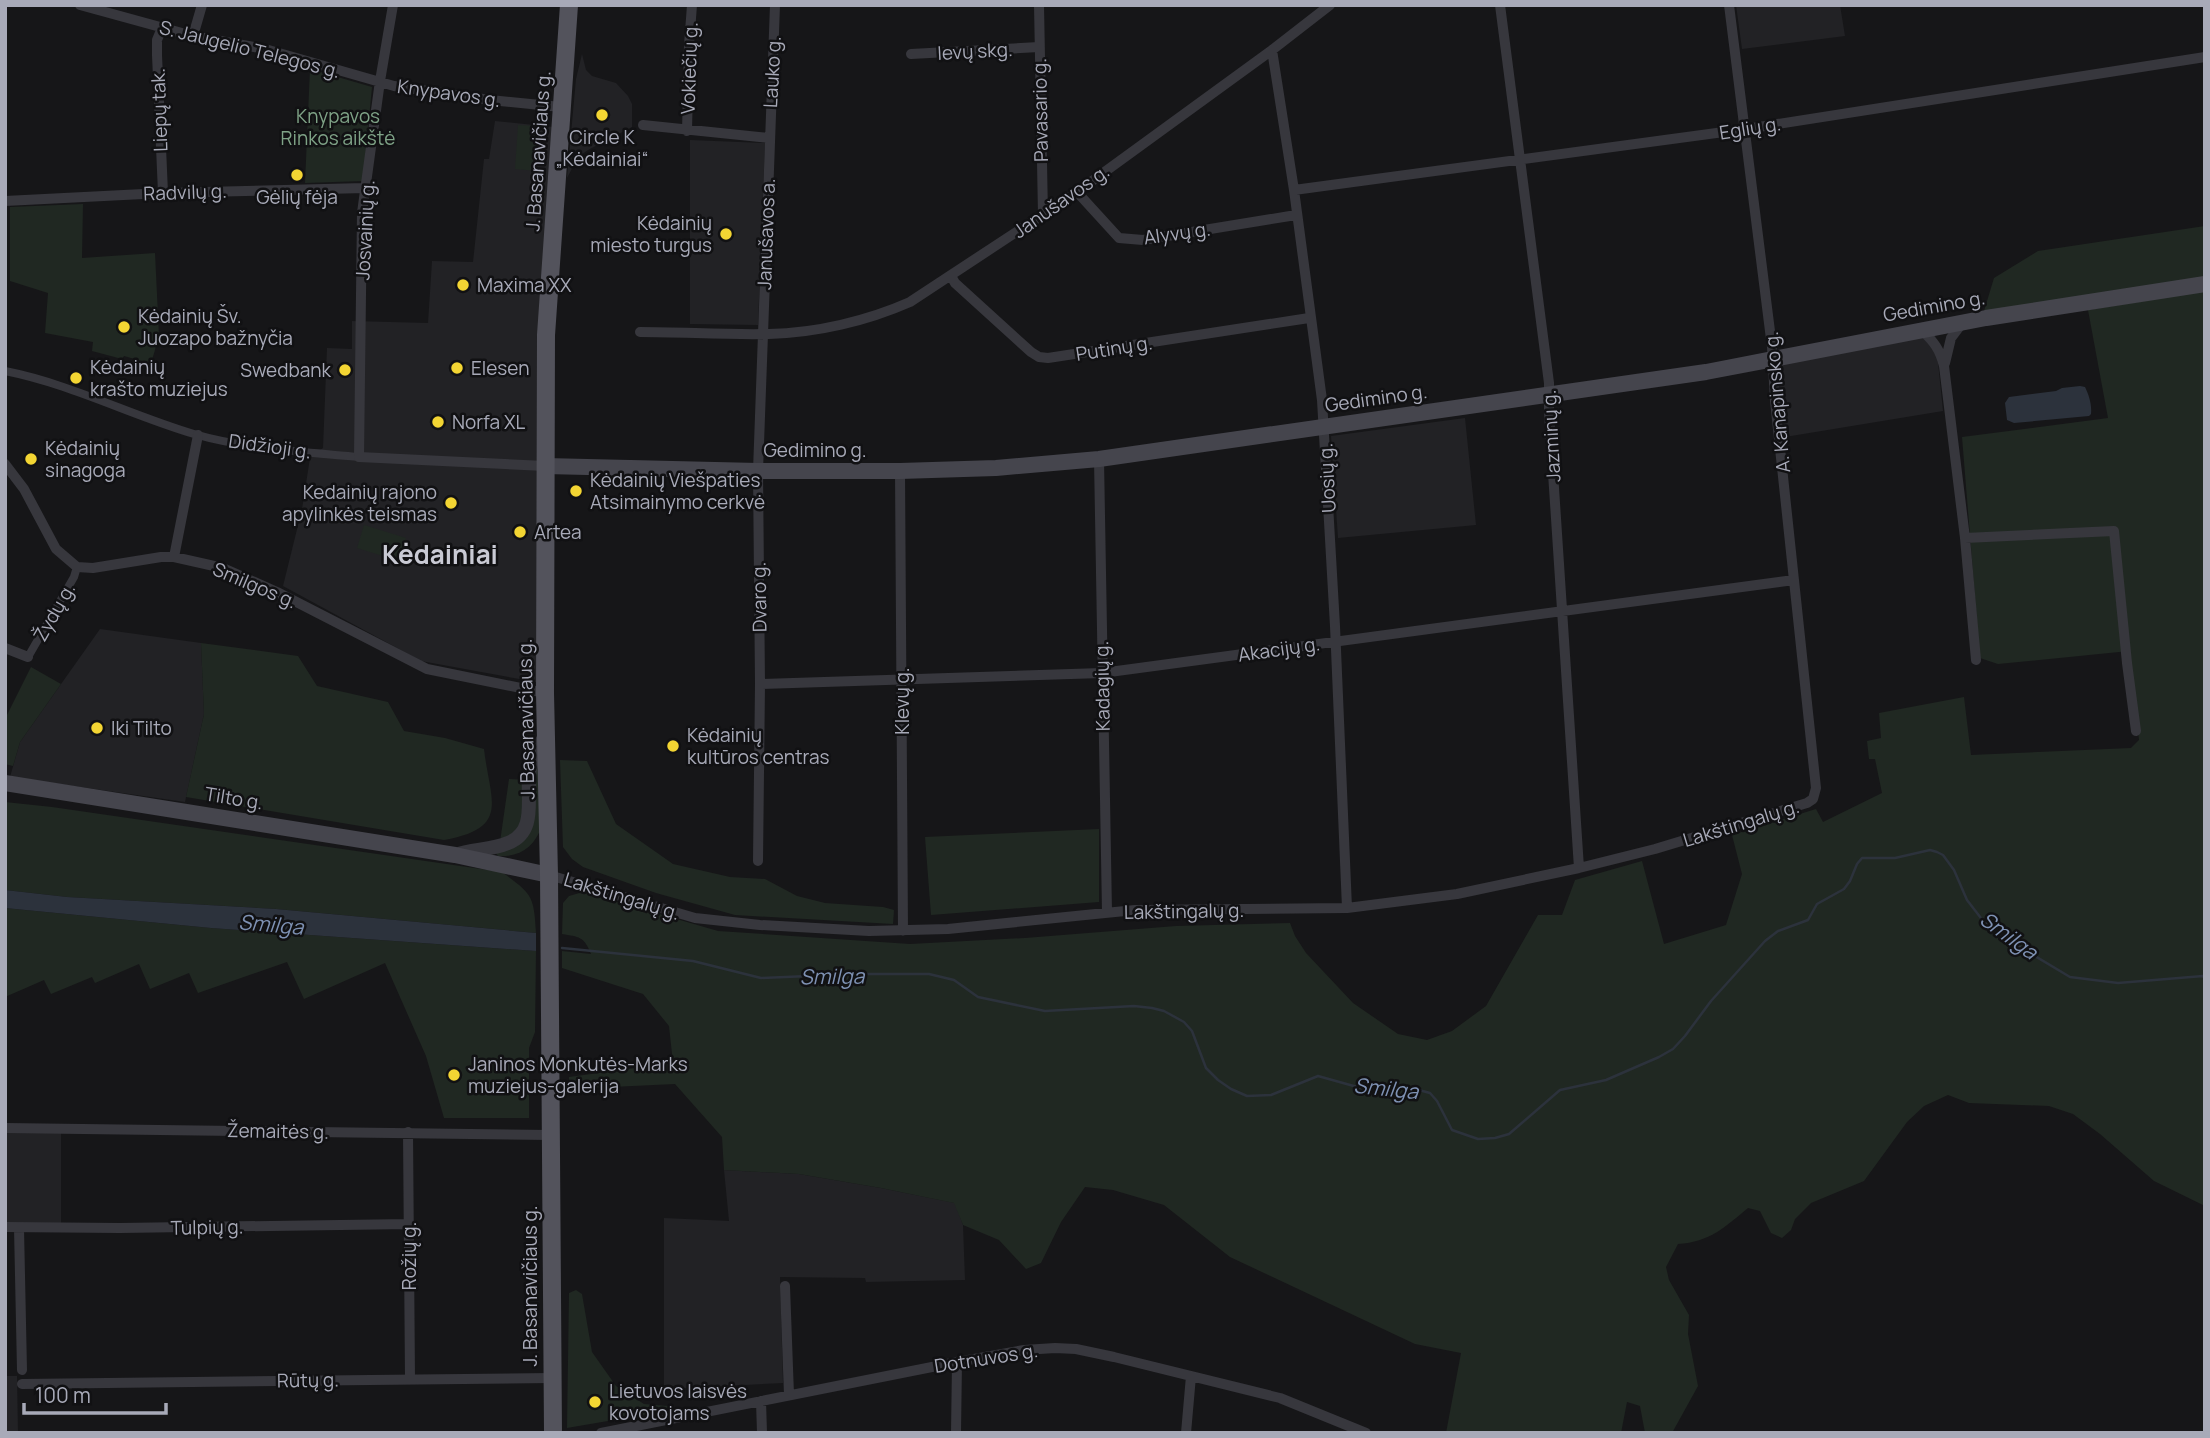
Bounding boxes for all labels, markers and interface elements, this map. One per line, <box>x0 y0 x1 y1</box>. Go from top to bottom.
street label: S. Jaugelio Telegos g. <box>157 14 343 84</box>
street label: Vokiečių g. <box>674 21 704 115</box>
street label: Lauko g. <box>757 35 787 109</box>
street label: Ievų skg. <box>937 36 1013 66</box>
street label: Pavasario g. <box>1026 58 1054 162</box>
street label: Liepų tak. <box>145 68 173 152</box>
street label: J. Basanavičiaus g. <box>519 70 557 232</box>
street label: Knypavos g. <box>396 73 502 113</box>
park label: Knypavos Rinkos aikštė <box>281 103 395 151</box>
marker: Circle K „Kėdainiai“ <box>594 107 610 123</box>
street label: Eglių g. <box>1717 110 1783 146</box>
place label: Circle K „Kėdainiai“ <box>556 124 648 172</box>
street label: Janušavos g. <box>1008 158 1114 244</box>
marker: Gėlių fėja <box>289 167 305 183</box>
street label: Radvilų g. <box>143 178 227 206</box>
street label: Janušavos a. <box>751 178 781 290</box>
street label: Josvainių g. <box>349 179 381 281</box>
place label: Gėlių fėja <box>256 184 338 210</box>
place label: Kėdainių miesto turgus <box>590 210 712 258</box>
street label: Alyvų g. <box>1142 215 1212 251</box>
marker: Kėdainių miesto turgus <box>718 226 734 242</box>
place label: Maxima XX <box>477 272 572 298</box>
marker: Maxima XX <box>455 277 471 293</box>
street label: Gedimino g. <box>1881 284 1987 328</box>
place label: Kėdainių Šv. Juozapo bažnyčia <box>138 303 293 351</box>
marker: Kėdainių Šv. Juozapo bažnyčia <box>116 319 132 335</box>
street label: Putinų g. <box>1074 329 1154 367</box>
street label: A. Kanapinsko g. <box>1758 330 1796 474</box>
place label: Kėdainių krašto muziejus <box>90 354 228 402</box>
place label: Elesen <box>471 355 529 381</box>
place label: Swedbank <box>240 357 332 383</box>
marker: Elesen <box>449 360 465 376</box>
marker: Swedbank <box>337 362 353 378</box>
marker: Kėdainių krašto muziejus <box>68 370 84 386</box>
street label: Gedimino g. <box>1323 378 1429 418</box>
street label: Jazminų g. <box>1536 389 1566 483</box>
place label: Norfa XL <box>452 409 525 435</box>
marker: Norfa XL <box>430 414 446 430</box>
street label: Didžioji g. <box>227 427 313 465</box>
place label: Kėdainių sinagoga <box>45 435 126 483</box>
street label: Gedimino g. <box>763 437 867 463</box>
street label: Uosių g. <box>1312 442 1342 514</box>
marker: Kėdainių sinagoga <box>23 451 39 467</box>
place label: Kėdainių Viešpaties Atsimainymo cerkvė <box>590 467 765 515</box>
place label: Kedainių rajono apylinkės teismas <box>282 479 437 527</box>
marker: Kėdainių Viešpaties Atsimainymo cerkvė <box>568 483 584 499</box>
marker: Kedainių rajono apylinkės teismas <box>443 495 459 511</box>
place label: Artea <box>534 519 582 545</box>
marker: Artea <box>512 524 528 540</box>
district label: Kėdainiai <box>382 536 498 572</box>
street label: Smilgos g. <box>209 556 301 614</box>
street label: Dvaro g. <box>745 562 773 632</box>
street label: Žydų g. <box>27 578 81 646</box>
street label: Akacijų g. <box>1236 630 1322 668</box>
street label: J. Basanavičiaus g. <box>512 638 540 800</box>
street label: Kadagių g. <box>1088 641 1116 731</box>
street label: Klevų g. <box>889 667 915 735</box>
place label: Iki Tilto <box>111 715 172 741</box>
marker: Iki Tilto <box>89 720 105 736</box>
place label: Kėdainių kultūros centras <box>687 722 830 770</box>
marker: Kėdainių kultūros centras <box>665 738 681 754</box>
street label: Tilto g. <box>203 781 265 815</box>
street label: Lakštingalų g. <box>1680 793 1802 853</box>
street label: Lakštingalų g. <box>561 866 683 926</box>
street label: Lakštingalų g. <box>1124 897 1244 925</box>
water label: Smilga <box>1975 905 2044 966</box>
water label: Smilga <box>238 907 306 941</box>
water label: Smilga <box>799 961 866 991</box>
place label: Janinos Monkutės-Marks muziejus-galerija <box>468 1051 688 1099</box>
marker: Janinos Monkutės-Marks muziejus-galerija <box>446 1067 462 1083</box>
water label: Smilga <box>1352 1071 1421 1105</box>
street label: Žemaitės g. <box>227 1117 329 1145</box>
street label: J. Basanavičiaus g. <box>517 1205 543 1367</box>
street label: Tulpių g. <box>170 1213 244 1241</box>
street label: Rožių g. <box>396 1222 422 1290</box>
street label: Dotnuvos g. <box>932 1337 1040 1379</box>
street label: Rūtų g. <box>277 1366 339 1394</box>
scale bar <box>24 1372 166 1416</box>
place label: Lietuvos laisvės kovotojams <box>609 1378 747 1426</box>
text: 100 m <box>35 1381 91 1409</box>
marker: Lietuvos laisvės kovotojams <box>587 1394 603 1410</box>

